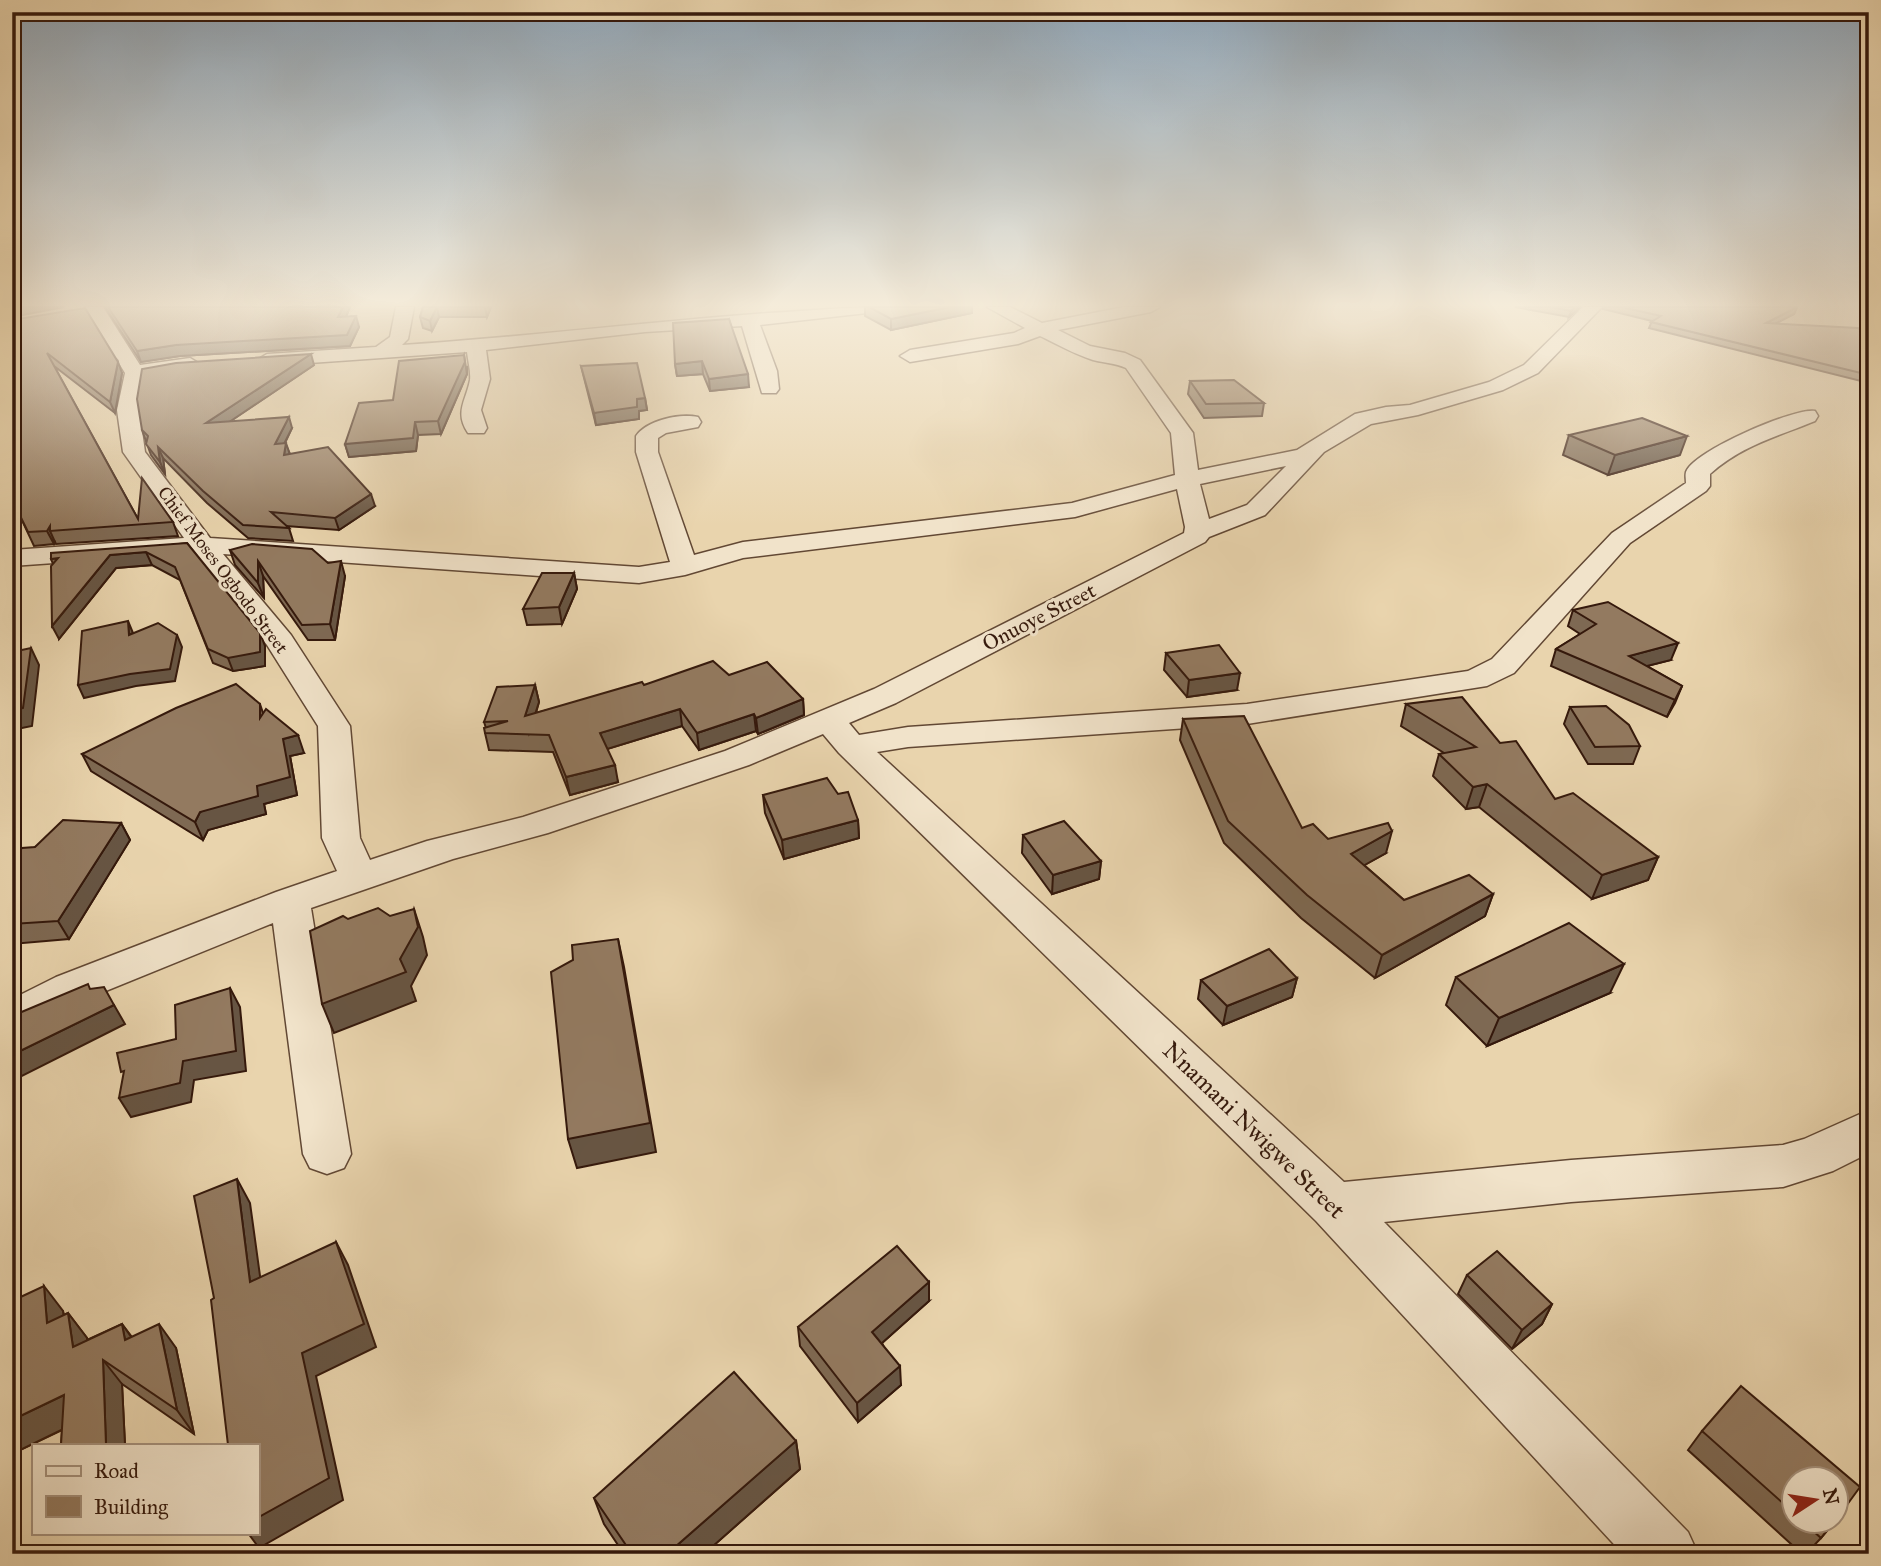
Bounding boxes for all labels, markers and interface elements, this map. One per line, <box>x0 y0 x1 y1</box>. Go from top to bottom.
street label: Chief Moses Ogbodo Street <box>152 482 293 659</box>
street label: Onuoye Street <box>978 577 1101 657</box>
street label: Nnamani Nwigwe Street <box>1157 1035 1352 1225</box>
legend <box>32 1444 259 1534</box>
text: Road <box>94 1458 139 1484</box>
north arrow <box>1780 1464 1850 1534</box>
text: N <box>1818 1486 1844 1507</box>
text: Building <box>94 1494 168 1520</box>

